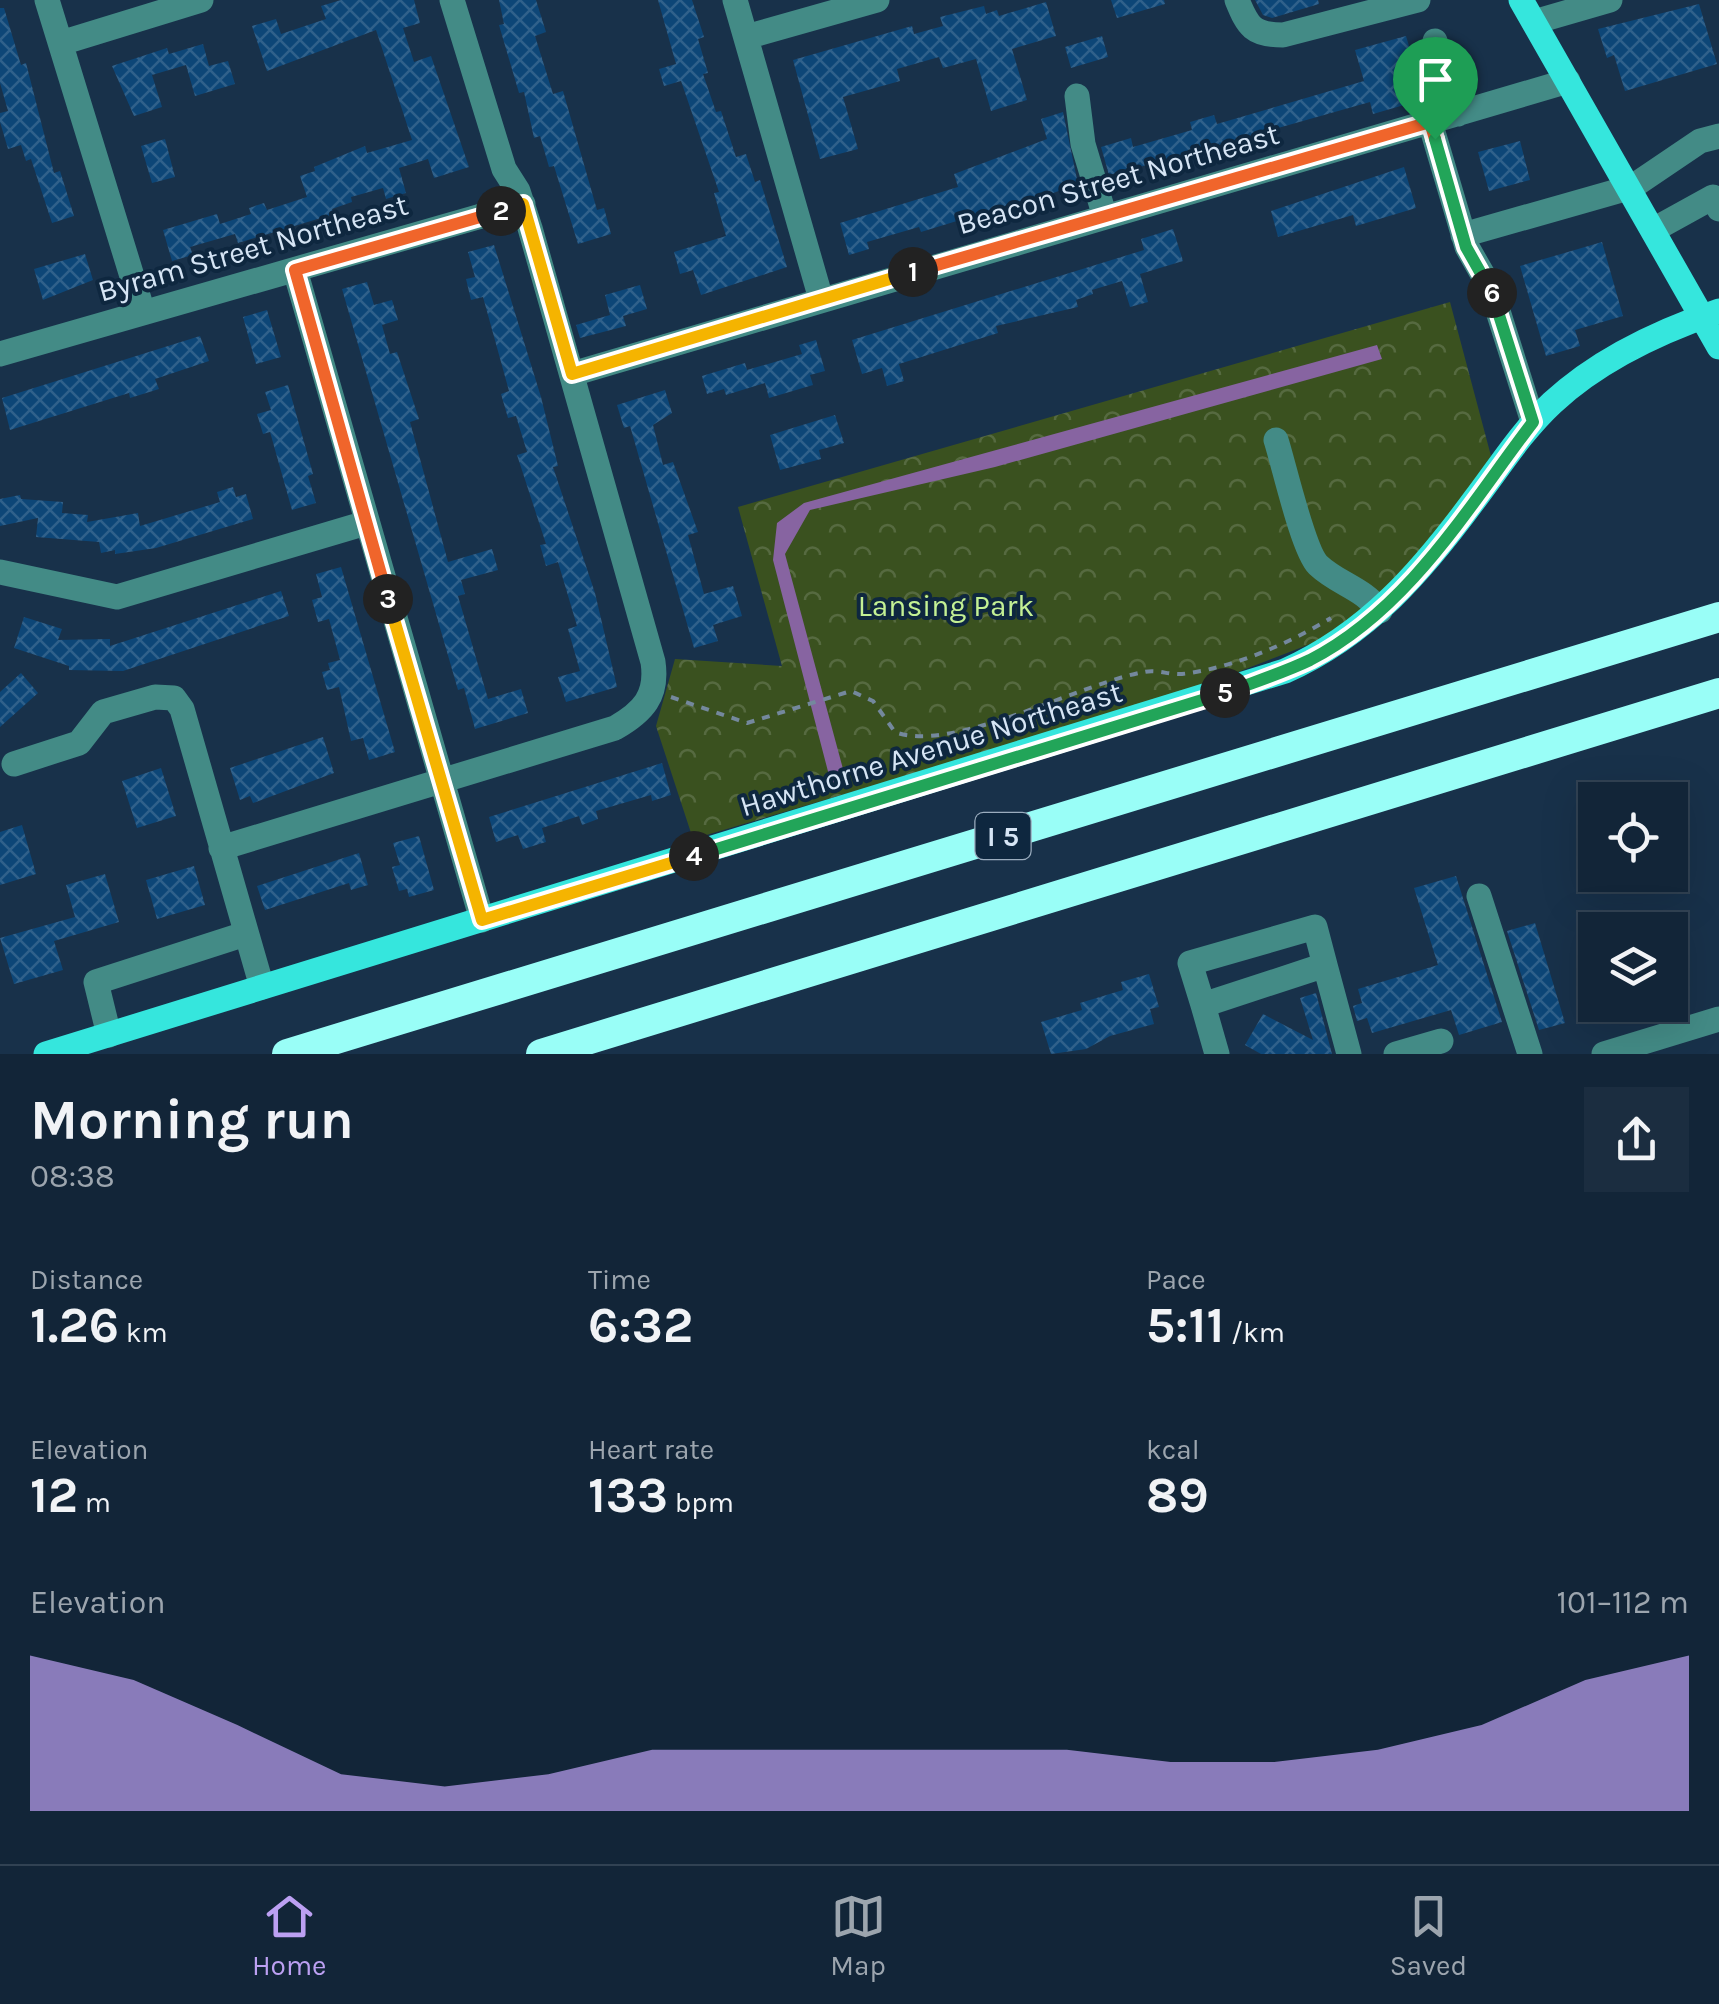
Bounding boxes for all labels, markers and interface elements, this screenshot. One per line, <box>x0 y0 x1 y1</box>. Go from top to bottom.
pin <box>1393 37 1478 140</box>
icon: arrive <box>1408 52 1463 107</box>
street label: Beacon Street Northeast <box>953 116 1283 242</box>
street label: Byram Street Northeast <box>94 186 412 310</box>
pin: 2 <box>476 186 526 236</box>
text: 2 <box>493 194 509 227</box>
pin: 1 <box>888 247 938 297</box>
text: 1 <box>908 255 918 288</box>
pin: 6 <box>1467 268 1517 318</box>
text: 6 <box>1484 276 1501 309</box>
pin: 3 <box>363 574 413 624</box>
text: 3 <box>379 582 397 615</box>
park label: Lansing Park <box>858 588 1034 624</box>
pin: 5 <box>1200 668 1250 718</box>
street label: Hawthorne Avenue Northeast <box>736 674 1126 824</box>
text: 5 <box>1217 676 1233 709</box>
map controls <box>1578 782 1688 1022</box>
button: locate <box>1578 782 1688 892</box>
road number: I 5 <box>976 813 1030 859</box>
pin: 4 <box>669 831 719 881</box>
text: 4 <box>686 839 702 872</box>
button: layers <box>1578 912 1688 1022</box>
button: share <box>1584 1087 1689 1192</box>
text: Morning run <box>30 1088 354 1152</box>
text: 08:38 <box>30 1158 115 1195</box>
text: Distance <box>30 1263 143 1296</box>
text: Time <box>588 1263 651 1296</box>
text: Pace <box>1146 1263 1206 1296</box>
text: 1.26 <box>30 1296 119 1355</box>
text: 6:32 <box>588 1296 693 1355</box>
text: 5:11 <box>1146 1296 1224 1355</box>
text: km <box>119 1316 168 1349</box>
text: /km <box>1224 1316 1285 1349</box>
text: Elevation <box>30 1433 149 1466</box>
text: Heart rate <box>588 1433 714 1466</box>
text: kcal <box>1146 1433 1199 1466</box>
text: 12 <box>30 1466 78 1525</box>
text: 133 <box>588 1466 668 1525</box>
text: 89 <box>1146 1466 1209 1525</box>
text: m <box>78 1486 111 1519</box>
text: bpm <box>668 1486 734 1519</box>
text: Elevation <box>30 1584 165 1621</box>
text: 101–112 m <box>1557 1584 1689 1621</box>
tab: Home <box>252 1889 327 1982</box>
tab: Map <box>830 1889 886 1982</box>
tab: Saved <box>1390 1889 1467 1982</box>

